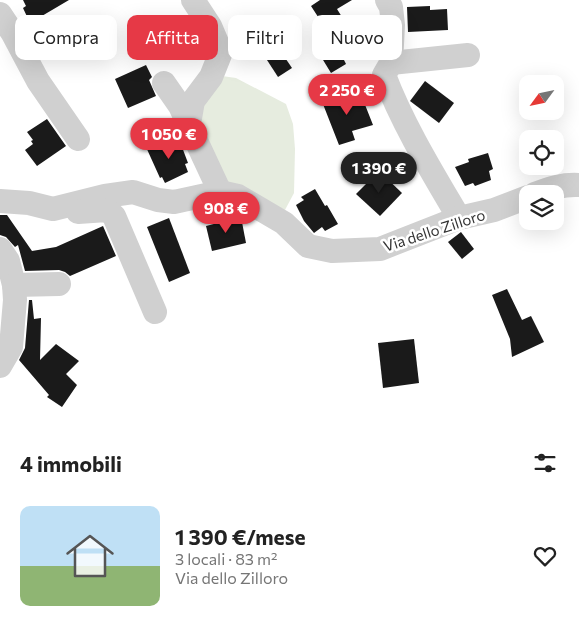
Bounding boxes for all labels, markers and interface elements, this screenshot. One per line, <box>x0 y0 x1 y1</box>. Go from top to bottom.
chip: Compra <box>15 15 117 60</box>
chip: Affitta <box>127 15 218 60</box>
chip: Filtri <box>228 15 302 60</box>
chip: Nuovo <box>312 15 402 60</box>
pin: 2 250 € <box>301 74 393 116</box>
north arrow <box>519 75 564 120</box>
map controls <box>519 75 564 230</box>
text: 2 250 € <box>319 80 375 99</box>
pin: 1 050 € <box>123 118 215 160</box>
text: 1 050 € <box>141 124 197 143</box>
button: locate <box>519 130 564 175</box>
pin: 1 390 € <box>333 152 425 194</box>
text: 1 390 € <box>352 158 406 177</box>
button: layers <box>519 185 564 230</box>
pin: 908 € <box>191 192 261 234</box>
text: 908 € <box>204 198 248 217</box>
street label: Via dello Zilloro <box>381 205 487 255</box>
icon: filters <box>531 449 559 477</box>
text: 4 immobili <box>20 451 122 476</box>
text: 1 390 €/mese <box>175 524 306 549</box>
icon: home <box>60 526 120 586</box>
icon: heart <box>531 542 559 570</box>
text: 3 locali · 83 m² <box>175 549 277 568</box>
text: Via dello Zilloro <box>175 568 288 587</box>

